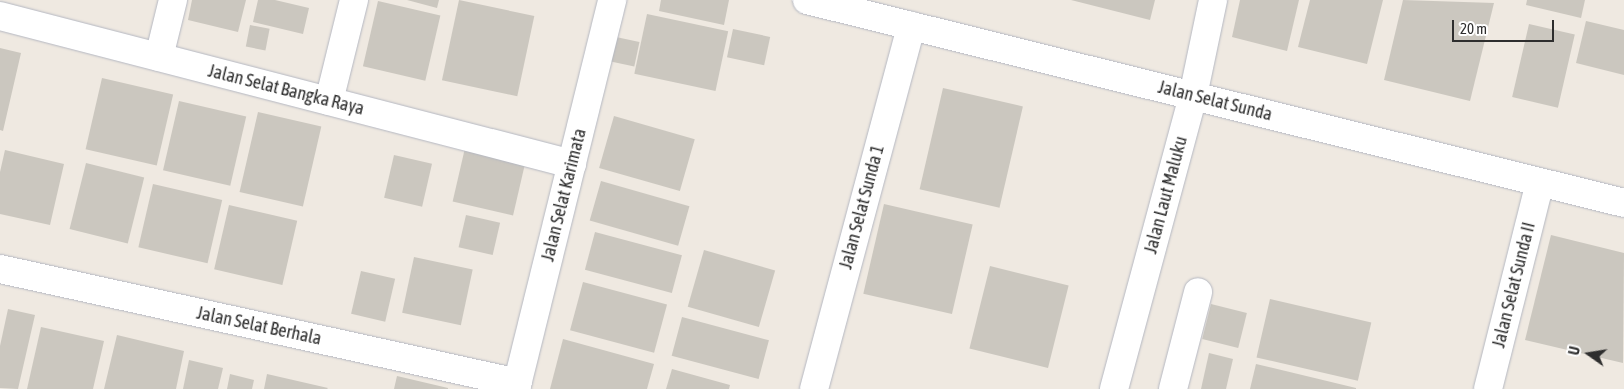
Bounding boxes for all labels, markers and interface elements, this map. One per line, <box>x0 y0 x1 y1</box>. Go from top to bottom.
scale bar <box>1454 10 1556 42</box>
text: 20 m <box>1460 20 1487 37</box>
street label: Jalan Selat Bangka Raya <box>206 60 366 120</box>
street label: Jalan Selat Sunda <box>1156 76 1274 126</box>
street label: Jalan Selat Karimata <box>537 126 591 264</box>
street label: Jalan Laut Maluku <box>1140 134 1192 256</box>
street label: Jalan Selat Sunda 1 <box>835 142 889 272</box>
street label: Jalan Selat Sunda II <box>1488 220 1540 350</box>
street label: Jalan Selat Berhala <box>195 302 323 350</box>
north arrow <box>1564 329 1614 379</box>
text: U <box>1566 345 1583 356</box>

